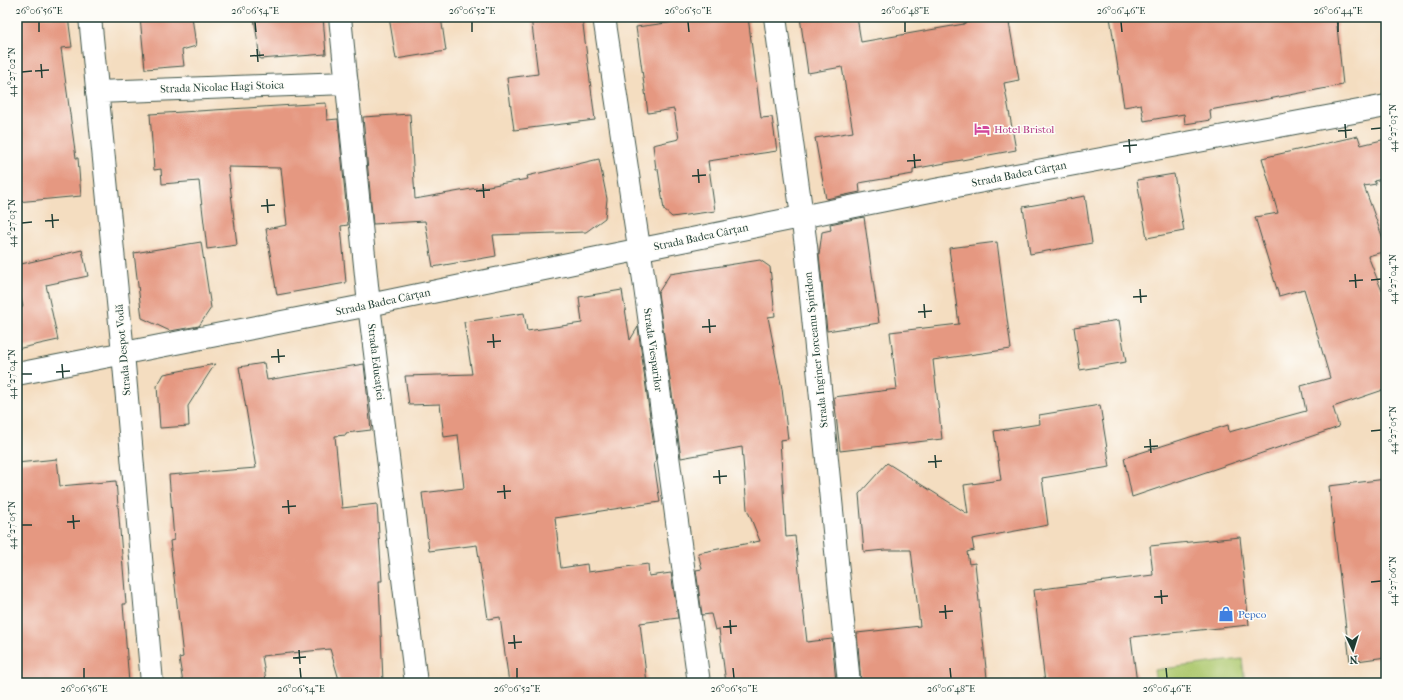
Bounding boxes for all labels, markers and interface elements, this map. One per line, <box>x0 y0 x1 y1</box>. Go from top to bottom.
text: 26°06'56"E <box>15 5 63 17</box>
text: 26°06'54"E <box>231 5 279 17</box>
text: 26°06'52"E <box>449 5 495 17</box>
text: 26°06'50"E <box>664 5 712 17</box>
text: 26°06'48"E <box>881 5 929 17</box>
text: 26°06'46"E <box>1097 5 1145 17</box>
text: 26°06'44"E <box>1313 5 1363 17</box>
text: 44°27'02"N <box>6 47 18 97</box>
street label: Strada Nicolae Hagi Stoica <box>160 78 285 96</box>
text: 44°27'03"N <box>1387 103 1399 152</box>
hotel icon: Hotel Bristol <box>973 120 991 138</box>
place label: Hotel Bristol <box>994 123 1054 136</box>
street label: Strada Badea Cârțan <box>970 158 1068 190</box>
text: 44°27'03"N <box>6 198 18 247</box>
street label: Strada Badea Cârțan <box>652 220 750 253</box>
text: 44°27'04"N <box>1387 253 1399 304</box>
street label: Strada Inginer Iorceanu Spiridon <box>801 271 831 429</box>
street label: Strada Badea Cârțan <box>334 285 432 318</box>
street label: Strada Despot Vodă <box>112 303 133 396</box>
street label: Strada Viesparilor <box>641 307 665 393</box>
street label: Strada Educației <box>365 323 387 402</box>
text: 44°27'04"N <box>6 348 18 399</box>
text: 44°27'05"N <box>1387 405 1399 454</box>
text: 44°27'05"N <box>6 500 18 549</box>
text: 44°27'06"N <box>1387 556 1399 606</box>
shop icon: Pepco <box>1217 605 1235 623</box>
place label: Pepco <box>1238 608 1267 621</box>
north arrow <box>1333 630 1373 670</box>
text: N <box>1348 653 1358 666</box>
text: 26°06'56"E <box>60 683 108 695</box>
text: 26°06'54"E <box>277 683 325 695</box>
text: 26°06'52"E <box>494 683 540 695</box>
text: 26°06'50"E <box>710 683 758 695</box>
text: 26°06'48"E <box>927 683 975 695</box>
text: 26°06'46"E <box>1143 683 1191 695</box>

